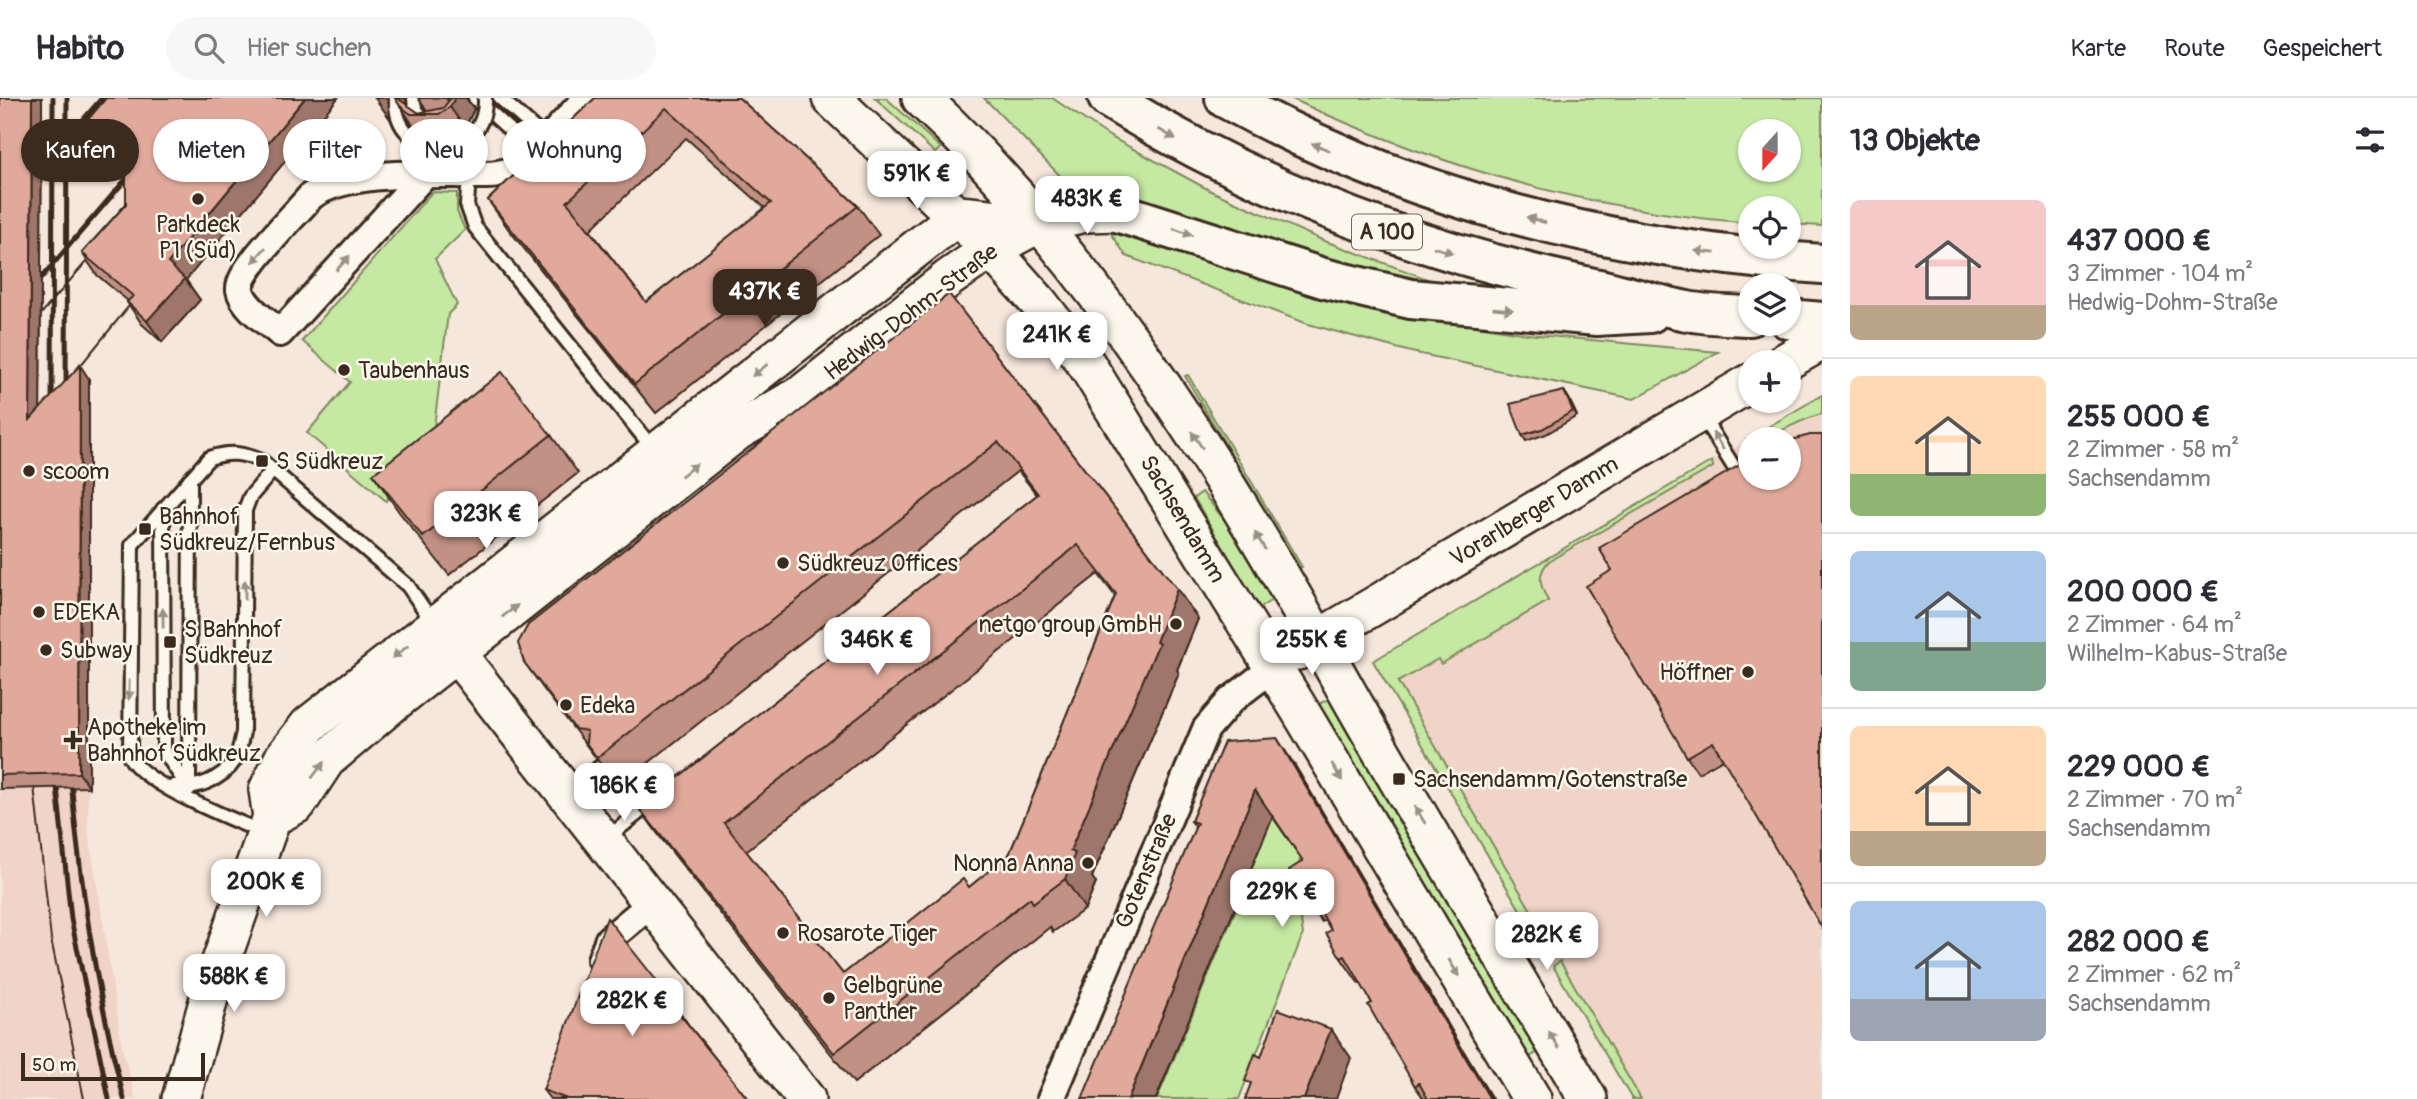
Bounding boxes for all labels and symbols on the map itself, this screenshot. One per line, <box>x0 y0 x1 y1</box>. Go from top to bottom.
north arrow <box>1738 119 1801 182</box>
one-way arrow <box>1157 127 1176 140</box>
one-way arrow <box>1311 141 1331 153</box>
pin: 591K € <box>860 152 974 211</box>
pin: 483K € <box>1030 176 1144 236</box>
marker: Parkdeck P1 (Süd) <box>190 191 206 207</box>
place label: Parkdeck P1 (Süd) <box>156 210 241 265</box>
road number: A 100 <box>1352 214 1422 250</box>
one-way arrow <box>1526 214 1547 224</box>
one-way arrow <box>1172 227 1193 238</box>
street label: Hedwig-Dohm-Straße <box>818 237 1004 387</box>
one-way arrow <box>1433 246 1454 256</box>
one-way arrow <box>1694 246 1716 257</box>
one-way arrow <box>252 247 267 264</box>
one-way arrow <box>335 254 350 271</box>
pin: 437K € <box>708 270 822 329</box>
one-way arrow <box>1493 304 1515 315</box>
pin: 241K € <box>1000 313 1114 372</box>
place label: Taubenhaus <box>358 356 469 385</box>
marker: Taubenhaus <box>336 362 352 378</box>
one-way arrow <box>752 362 770 377</box>
one-way arrow <box>1190 431 1203 450</box>
one-way arrow <box>1711 432 1724 451</box>
place label: S Südkreuz <box>276 447 383 476</box>
street label: Vorarlberger Damm <box>1444 449 1624 573</box>
street label: Sachsendamm <box>1134 450 1232 588</box>
marker: S Südkreuz <box>254 453 270 469</box>
place label: scoom <box>43 457 109 486</box>
marker: scoom <box>21 463 37 479</box>
one-way arrow <box>679 463 697 478</box>
pin: 323K € <box>429 491 543 551</box>
place label: Bahnhof Südkreuz/Fernbus <box>159 502 335 557</box>
marker: Bahnhof Südkreuz/Fernbus <box>137 521 153 537</box>
one-way arrow <box>1254 531 1266 550</box>
place label: Südkreuz Offices <box>797 549 958 578</box>
marker: Südkreuz Offices <box>775 555 791 571</box>
one-way arrow <box>239 579 251 601</box>
place label: EDEKA <box>53 598 120 627</box>
marker: EDEKA <box>31 604 47 620</box>
one-way arrow <box>501 605 519 619</box>
one-way arrow <box>157 606 169 628</box>
place label: netgo group GmbH <box>979 610 1162 639</box>
place label: S Bahnhof Südkreuz <box>184 615 282 670</box>
marker: netgo group GmbH <box>1168 616 1184 632</box>
pin: 346K € <box>820 618 934 677</box>
pin: 255K € <box>1255 618 1369 677</box>
marker: S Bahnhof Südkreuz <box>162 634 178 650</box>
place label: Subway <box>60 636 132 665</box>
marker: Subway <box>38 642 54 658</box>
one-way arrow <box>391 645 409 659</box>
place label: Höffner <box>1659 658 1734 687</box>
marker: Höffner <box>1740 664 1756 680</box>
one-way arrow <box>123 679 135 701</box>
place label: Edeka <box>580 691 635 720</box>
marker: Edeka <box>558 697 574 713</box>
place label: Apotheke im Bahnhof Südkreuz <box>87 713 261 768</box>
marker: Apotheke im Bahnhof Südkreuz <box>65 732 81 748</box>
one-way arrow <box>311 761 326 779</box>
one-way arrow <box>1331 763 1343 782</box>
pin: 186K € <box>567 764 681 823</box>
place label: Sachsendamm/Gotenstraße <box>1413 765 1688 794</box>
marker: Sachsendamm/Gotenstraße <box>1391 771 1407 787</box>
one-way arrow <box>1414 806 1427 825</box>
street label: Gotenstraße <box>1109 808 1184 933</box>
place label: Nonna Anna <box>953 849 1074 878</box>
marker: Nonna Anna <box>1080 855 1096 871</box>
pin: 200K € <box>209 860 323 919</box>
pin: 229K € <box>1225 870 1339 929</box>
pin: 282K € <box>1490 912 1604 972</box>
place label: Rosarote Tiger <box>797 919 937 948</box>
marker: Rosarote Tiger <box>775 925 791 941</box>
pin: 588K € <box>177 954 291 1014</box>
one-way arrow <box>1447 958 1460 977</box>
place label: Gelbgrüne Panther <box>843 971 943 1026</box>
pin: 282K € <box>575 978 689 1038</box>
marker: Gelbgrüne Panther <box>821 990 837 1006</box>
one-way arrow <box>1547 1031 1560 1050</box>
scale bar <box>21 1050 205 1082</box>

